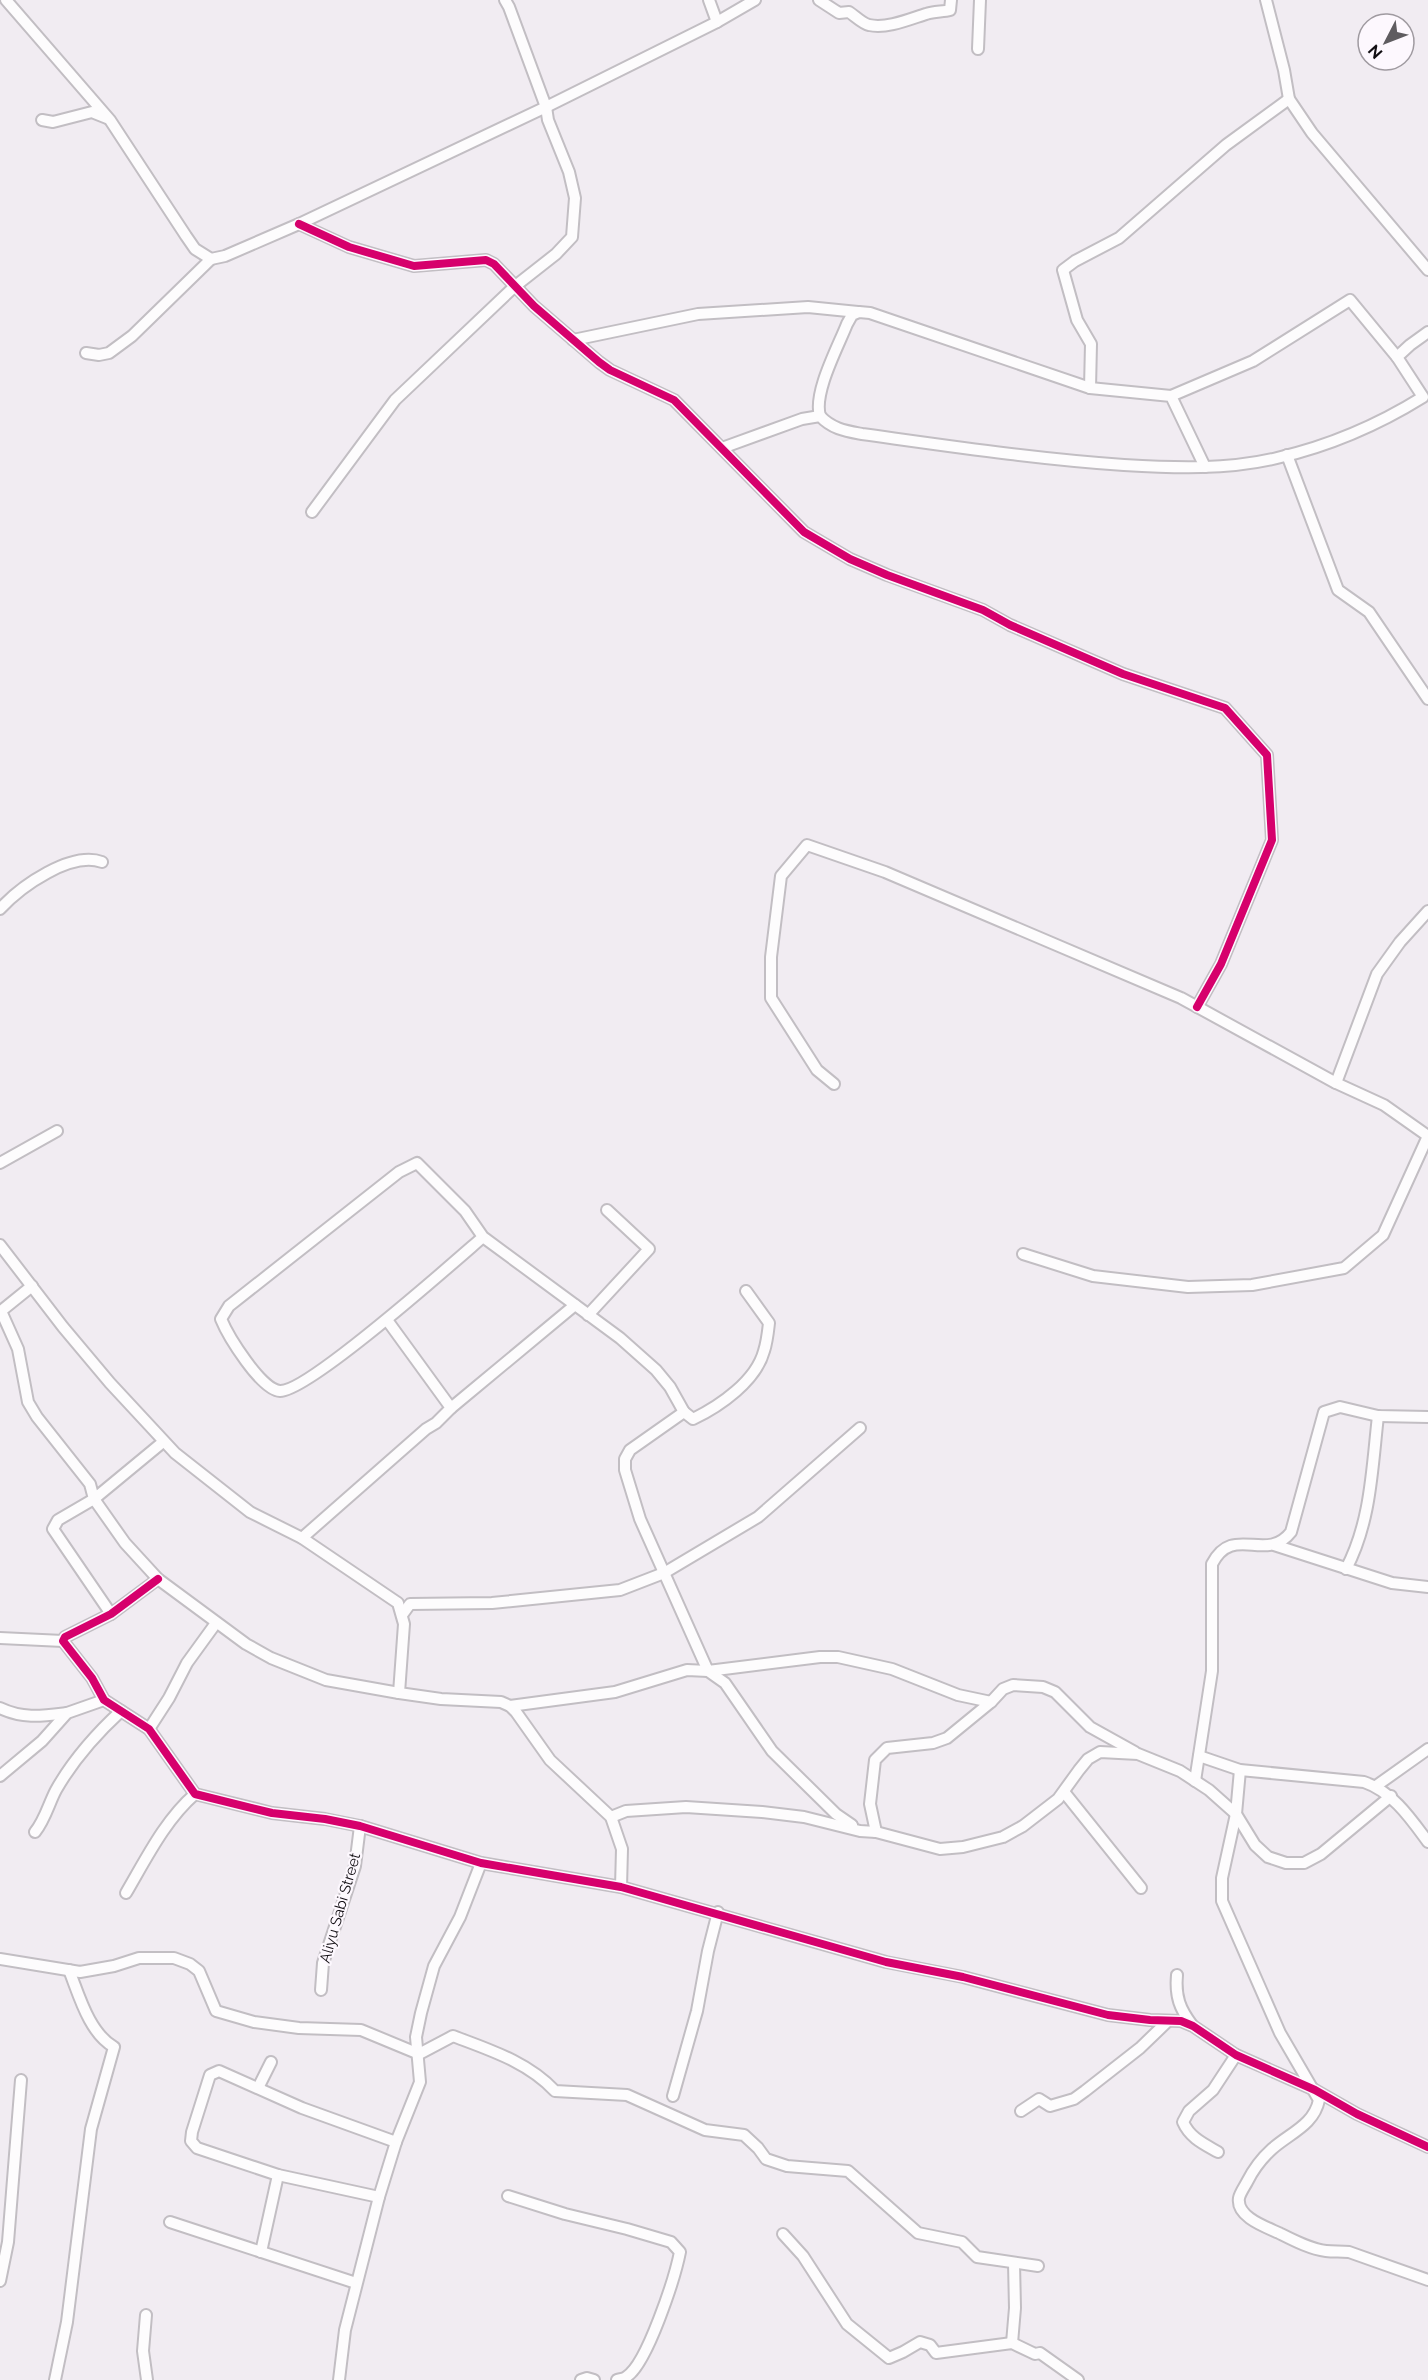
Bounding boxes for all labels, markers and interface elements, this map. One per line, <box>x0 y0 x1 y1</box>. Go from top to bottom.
north arrow <box>1356 12 1416 72</box>
text: N <box>1364 41 1386 63</box>
street label: Aliyu Sabi Street <box>316 1851 364 1965</box>

